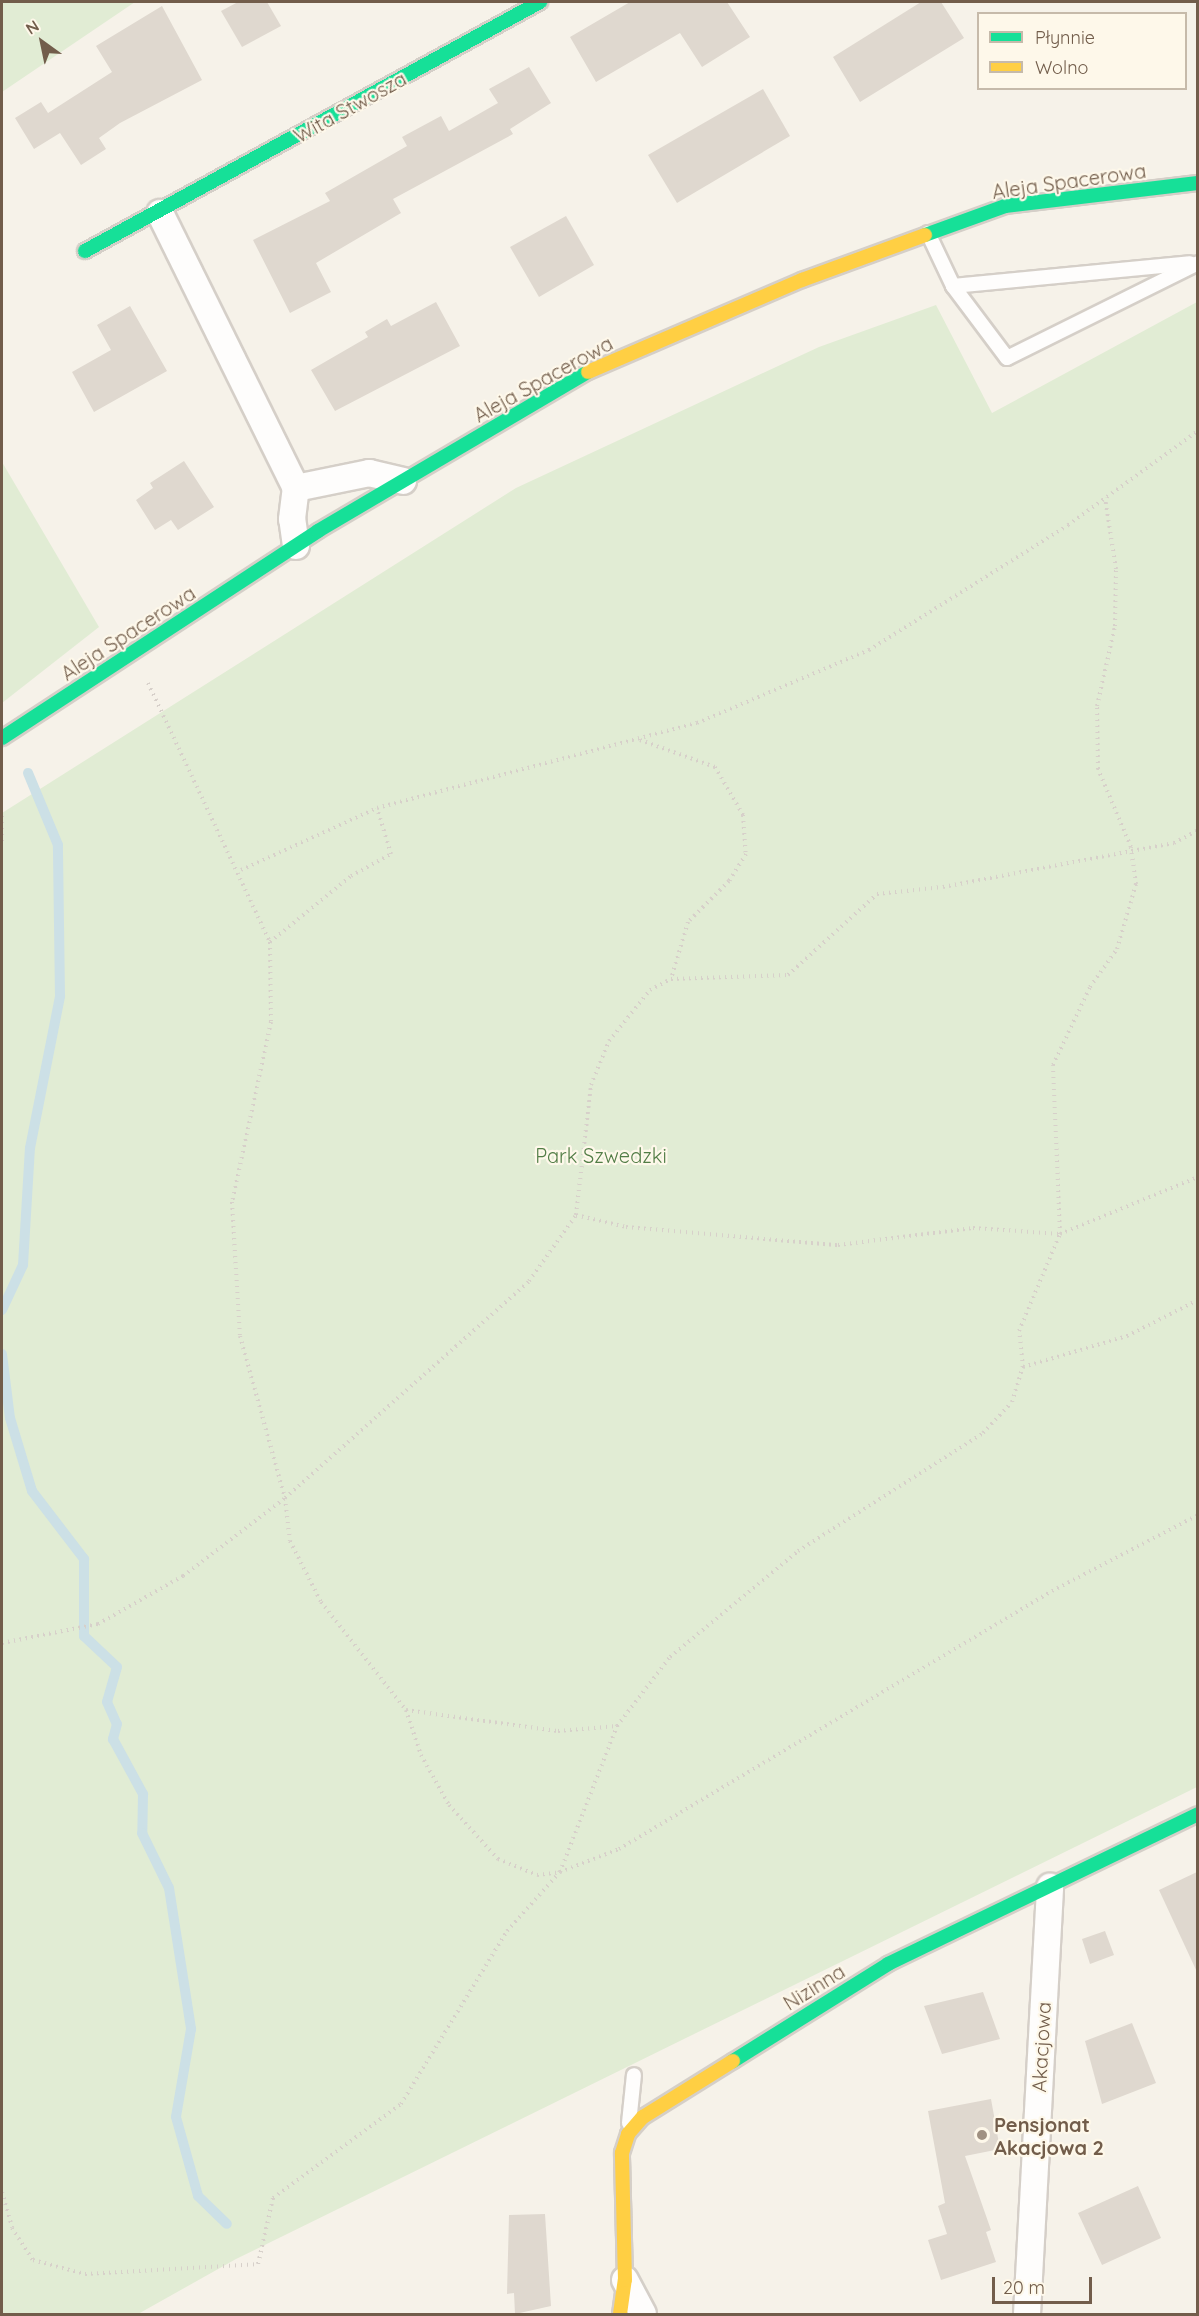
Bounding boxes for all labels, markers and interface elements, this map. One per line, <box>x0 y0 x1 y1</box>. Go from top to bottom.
north arrow <box>12 12 72 72</box>
legend <box>977 12 1187 90</box>
text: N <box>22 15 43 38</box>
text: Płynnie <box>1035 26 1095 49</box>
text: Wolno <box>1035 56 1088 79</box>
street label: Wita Stwosza <box>290 66 410 148</box>
street label: Aleja Spacerowa <box>990 158 1148 204</box>
street label: Aleja Spacerowa <box>469 331 617 427</box>
street label: Aleja Spacerowa <box>56 581 200 685</box>
park label: Park Szwedzki <box>535 1143 667 1167</box>
street label: Nizinna <box>779 1959 849 2015</box>
street label: Akacjowa <box>1027 2001 1055 2093</box>
place label: Pensjonat Akacjowa 2 <box>994 2112 1104 2159</box>
marker: Pensjonat Akacjowa 2 <box>975 2128 989 2142</box>
scale bar <box>995 2265 1096 2303</box>
text: 20 m <box>1003 2276 1045 2299</box>

